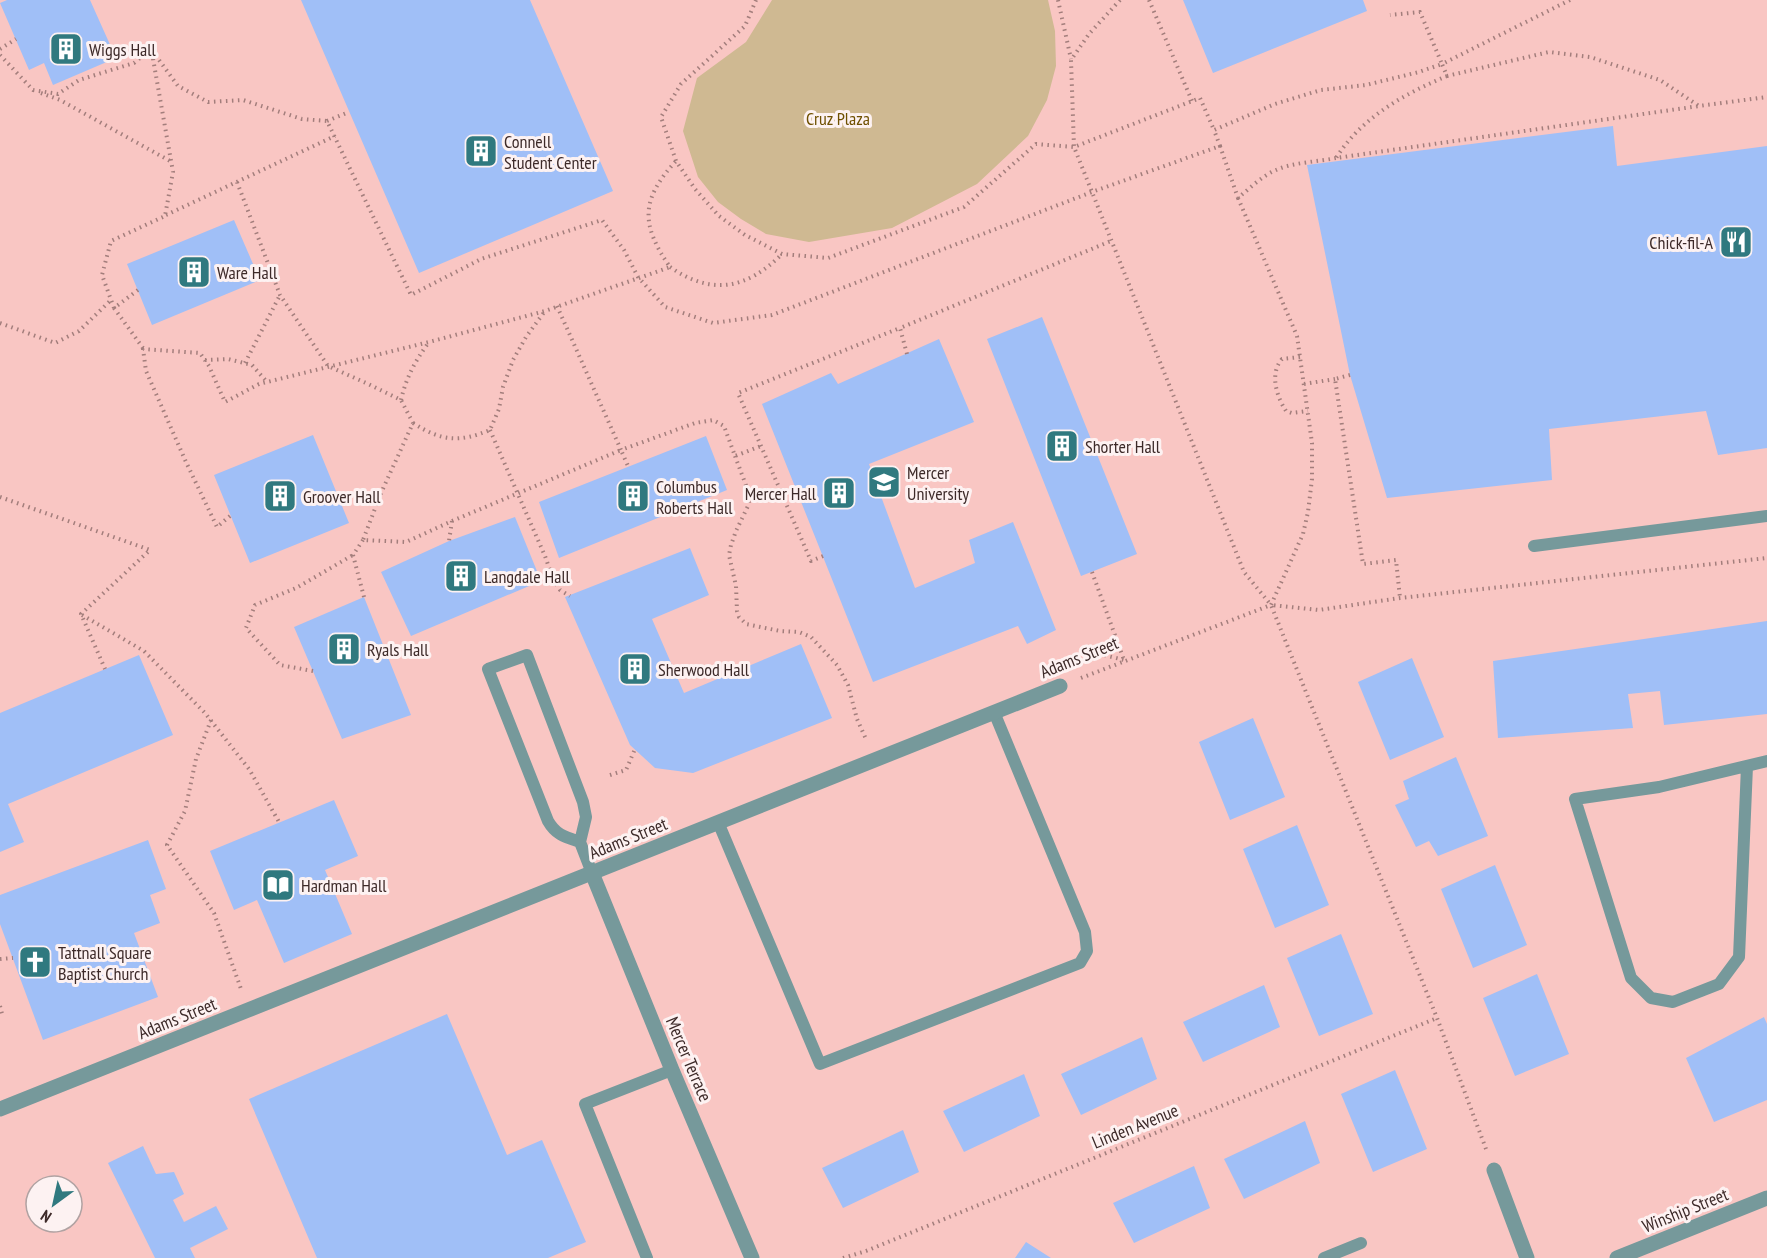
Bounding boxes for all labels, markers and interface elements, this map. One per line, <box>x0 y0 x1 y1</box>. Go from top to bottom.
building icon: Wiggs Hall <box>48 31 84 67</box>
place label: Wiggs Hall <box>89 38 156 61</box>
park label: Cruz Plaza <box>806 107 870 130</box>
place label: Connell Student Center <box>504 130 597 174</box>
building icon: Connell Student Center <box>463 133 499 169</box>
restaurant icon: Chick-fil-A <box>1718 224 1754 260</box>
place label: Chick-fil-A <box>1649 231 1713 254</box>
building icon: Ware Hall <box>176 254 212 290</box>
place label: Ware Hall <box>217 261 278 284</box>
building icon: Shorter Hall <box>1044 428 1080 464</box>
place label: Shorter Hall <box>1085 435 1161 458</box>
place label: Mercer University <box>907 461 969 505</box>
school or university icon: Mercer University <box>866 464 902 500</box>
place label: Columbus Roberts Hall <box>656 475 733 519</box>
building icon: Mercer Hall <box>821 475 857 511</box>
building icon: Groover Hall <box>262 478 298 514</box>
building icon: Columbus Roberts Hall <box>615 478 651 514</box>
place label: Mercer Hall <box>745 482 817 505</box>
place label: Groover Hall <box>303 485 381 508</box>
building icon: Langdale Hall <box>443 558 479 594</box>
place label: Langdale Hall <box>484 565 571 588</box>
building icon: Ryals Hall <box>326 631 362 667</box>
street label: Adams Street <box>1036 631 1122 683</box>
place label: Ryals Hall <box>367 638 429 661</box>
building icon: Sherwood Hall <box>617 651 653 687</box>
place label: Sherwood Hall <box>658 658 750 681</box>
street label: Adams Street <box>585 812 671 864</box>
library icon: Hardman Hall <box>260 867 296 903</box>
place label: Hardman Hall <box>301 874 387 897</box>
place label: Tattnall Square Baptist Church <box>58 941 152 985</box>
church icon: Tattnall Square Baptist Church <box>17 944 53 980</box>
street label: Adams Street <box>134 992 220 1044</box>
street label: Mercer Terrace <box>661 1013 717 1105</box>
street label: Linden Avenue <box>1088 1098 1182 1154</box>
north arrow <box>24 1174 84 1234</box>
street label: Winship Street <box>1639 1182 1731 1238</box>
text: N <box>37 1206 55 1227</box>

